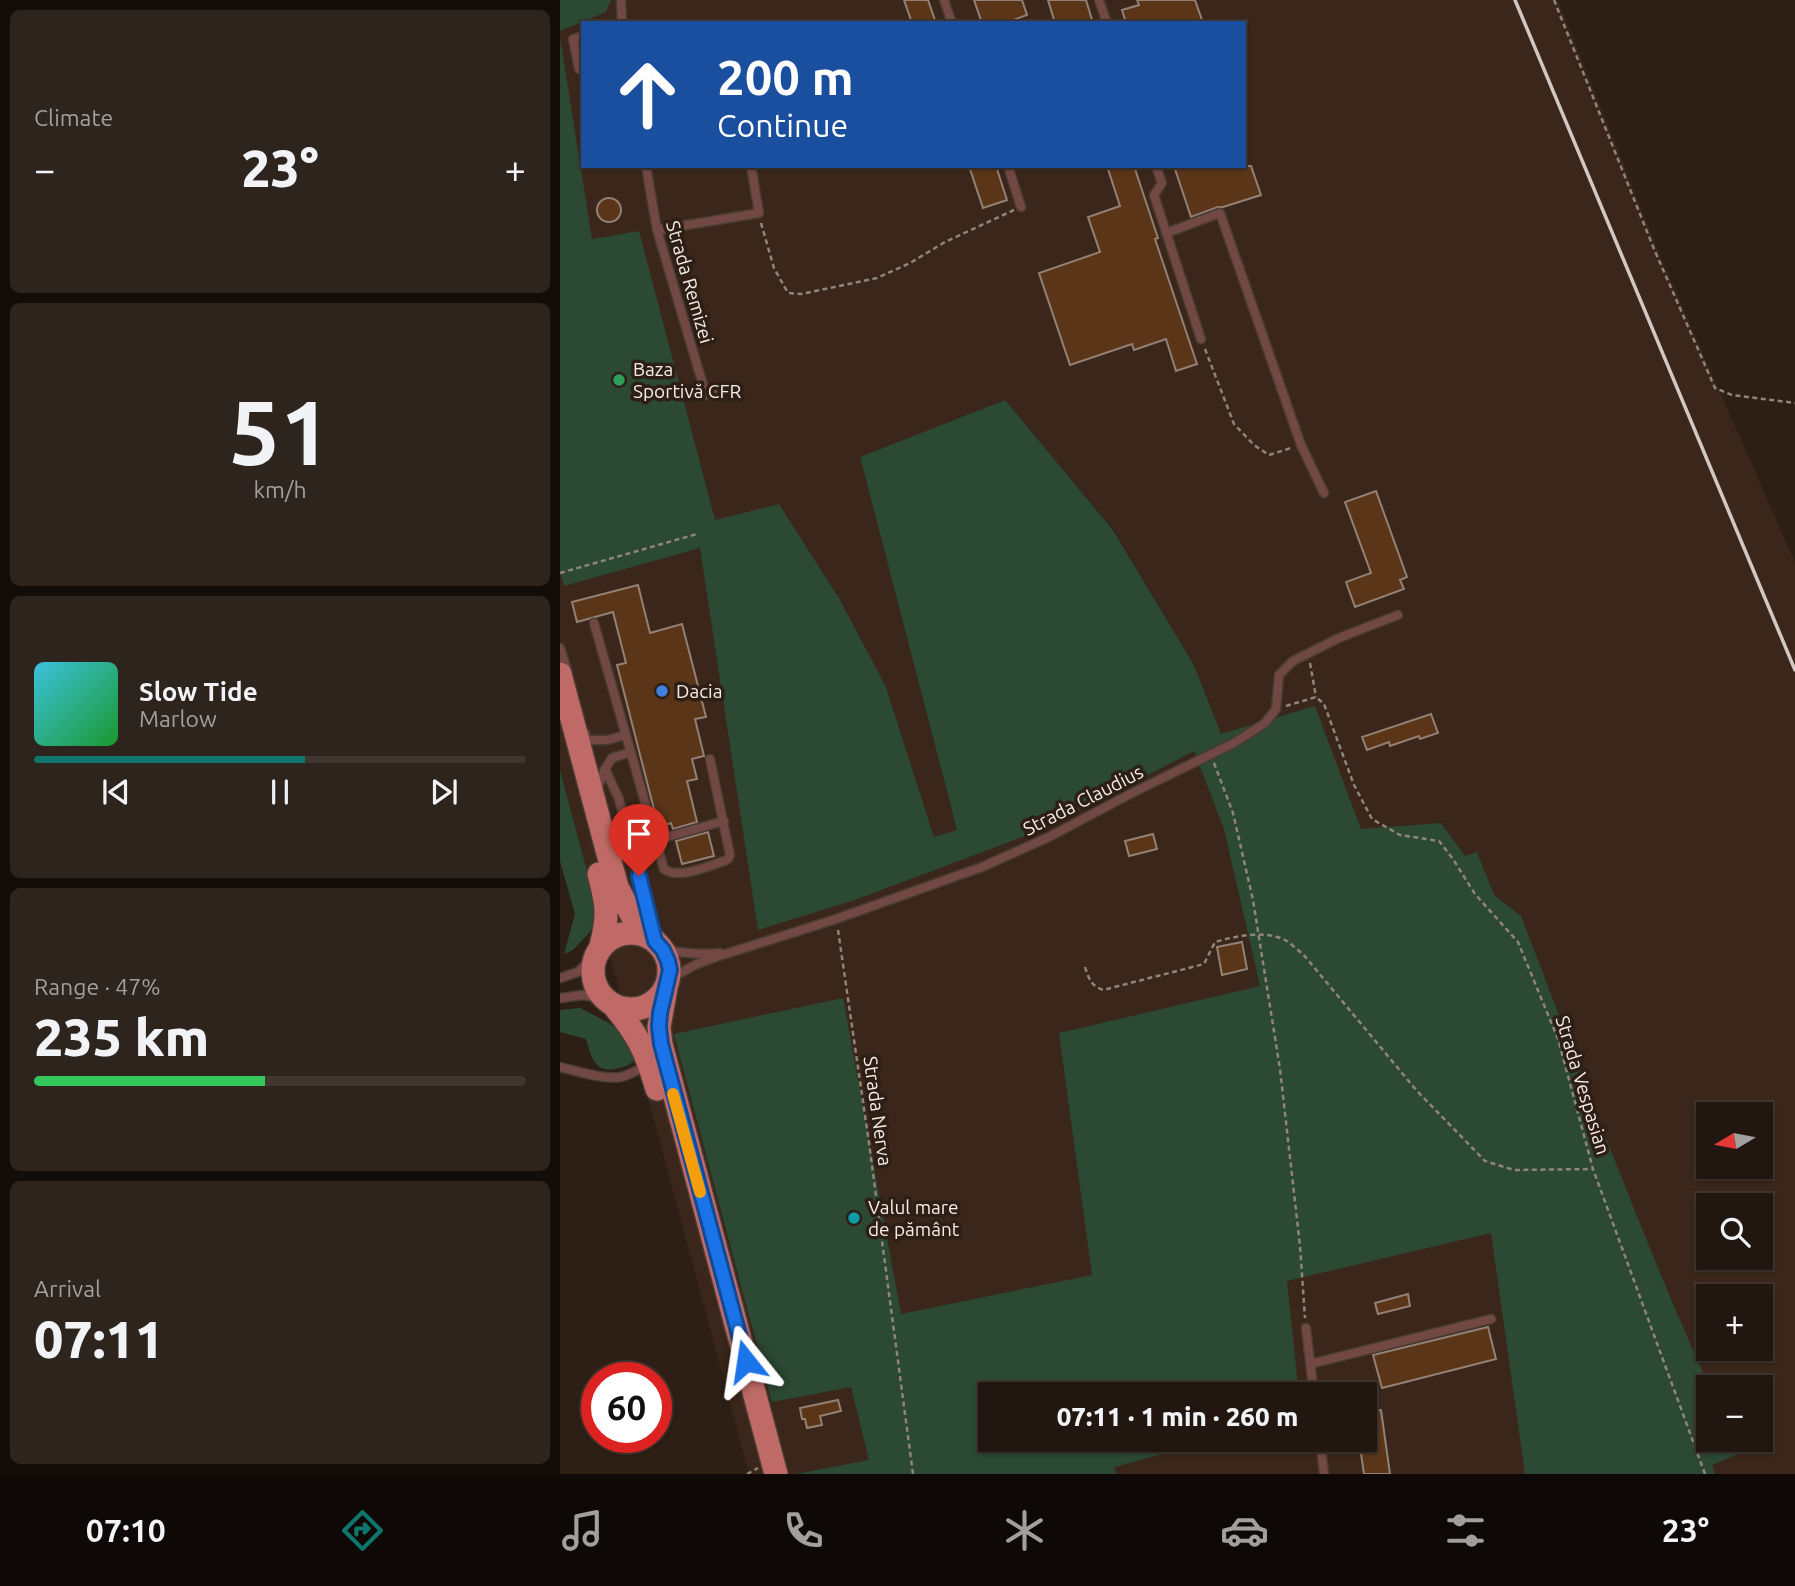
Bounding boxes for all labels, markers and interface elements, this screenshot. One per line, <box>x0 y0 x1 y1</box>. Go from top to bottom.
icon: ahead <box>602 49 693 140</box>
text: 200 m <box>717 49 854 104</box>
text: Climate <box>34 105 113 130</box>
text: Continue <box>717 107 848 143</box>
text: 23° <box>241 139 319 197</box>
text: − <box>34 148 55 190</box>
text: + <box>505 148 526 190</box>
street label: Strada Remizei <box>662 218 718 346</box>
place label: Baza Sportivă CFR <box>633 358 741 402</box>
marker: Baza Sportivă CFR <box>611 372 627 388</box>
text: 51 <box>229 380 331 482</box>
text: km/h <box>253 477 307 502</box>
text: Slow Tide <box>139 677 258 706</box>
place label: Dacia <box>676 680 722 702</box>
marker: Dacia <box>654 683 670 699</box>
text: Marlow <box>139 706 217 731</box>
street label: Strada Claudius <box>1019 760 1147 840</box>
icon: previous <box>97 773 135 811</box>
icon: pause <box>261 773 299 811</box>
icon: next <box>425 773 463 811</box>
pin <box>609 804 669 876</box>
icon: arrive <box>620 815 658 853</box>
text: Range · 47% <box>34 974 161 999</box>
text: 235 km <box>34 1008 209 1066</box>
street label: Strada Vespasian <box>1551 1013 1615 1157</box>
street label: Strada Nerva <box>859 1055 897 1167</box>
north arrow <box>1696 1102 1773 1180</box>
map controls <box>1696 1102 1773 1452</box>
button: search <box>1696 1193 1773 1270</box>
place label: Valul mare de pământ <box>868 1196 960 1240</box>
marker: Valul mare de pământ <box>846 1210 862 1226</box>
text: Arrival <box>34 1276 101 1301</box>
button: + <box>1696 1284 1773 1361</box>
text: 07:11 <box>34 1310 164 1368</box>
position arrow <box>709 1324 783 1398</box>
speed limit sign: 60 <box>581 1362 672 1453</box>
button: − <box>1696 1375 1773 1452</box>
text: 07:11 · 1 min · 260 m <box>1057 1402 1298 1431</box>
icon: directions <box>338 1506 387 1555</box>
icon: music <box>558 1506 607 1555</box>
icon: phone <box>779 1506 828 1555</box>
icon: climate <box>1000 1506 1049 1555</box>
icon: car <box>1220 1506 1269 1555</box>
icon: filters <box>1441 1506 1490 1555</box>
text: 07:10 <box>86 1512 166 1548</box>
text: 23° <box>1662 1512 1709 1548</box>

